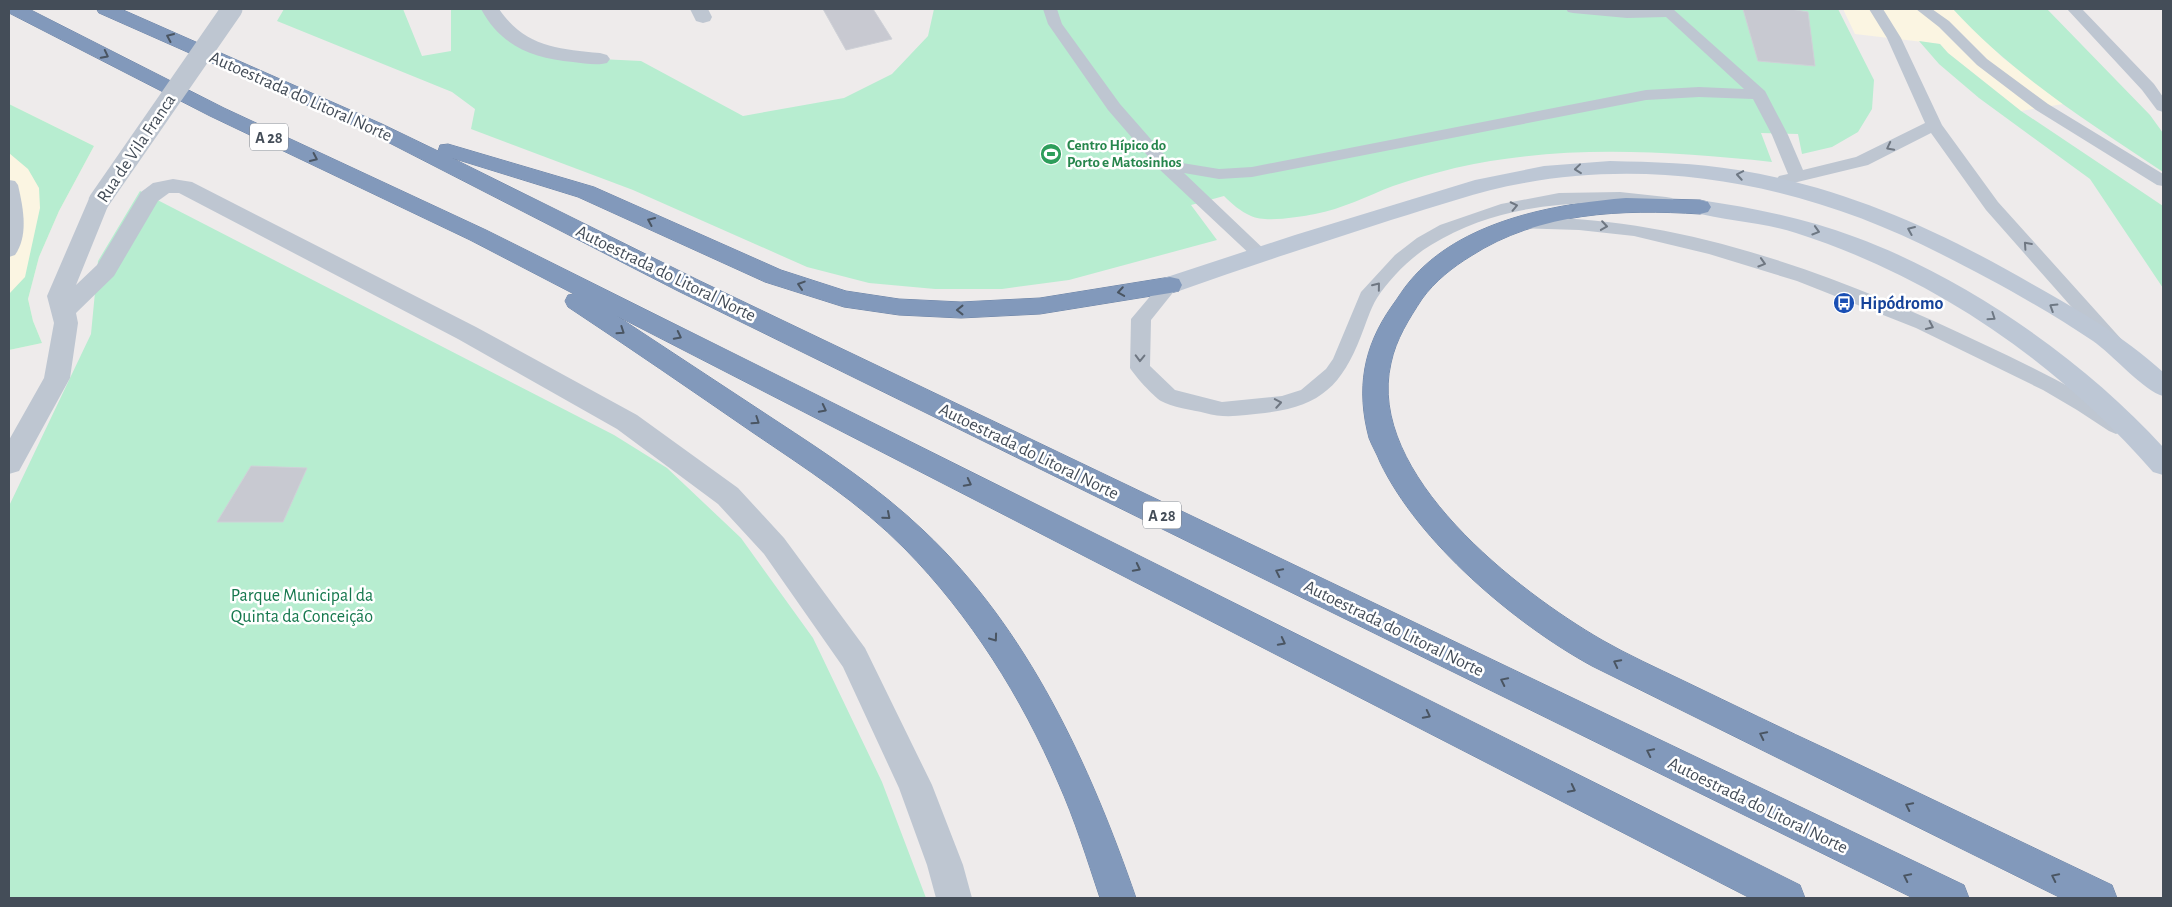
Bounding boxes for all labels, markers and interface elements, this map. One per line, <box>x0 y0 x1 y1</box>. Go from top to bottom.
one-way arrow <box>166 33 175 44</box>
one-way arrow <box>100 49 109 59</box>
street label: Autoestrada do Litoral Norte <box>207 49 394 145</box>
street label: Rua de Vila Franca <box>94 91 180 206</box>
road number: A 28 <box>250 124 288 150</box>
place label: Centro Hípico do Porto e Matosinhos <box>1067 138 1182 170</box>
one-way arrow <box>1886 141 1895 151</box>
sports icon: Centro Hípico do Porto e Matosinhos <box>1039 142 1063 166</box>
one-way arrow <box>308 152 317 162</box>
one-way arrow <box>1574 163 1582 174</box>
one-way arrow <box>1735 171 1744 181</box>
one-way arrow <box>1510 201 1518 212</box>
one-way arrow <box>647 217 656 228</box>
one-way arrow <box>1601 220 1609 231</box>
street label: Autoestrada do Litoral Norte <box>573 223 758 325</box>
one-way arrow <box>1811 225 1819 235</box>
one-way arrow <box>1907 225 1916 236</box>
one-way arrow <box>2024 242 2033 251</box>
one-way arrow <box>1758 257 1766 267</box>
one-way arrow <box>797 281 805 291</box>
one-way arrow <box>1371 283 1379 292</box>
one-way arrow <box>1117 287 1126 297</box>
bus stop icon: Hipódromo <box>1832 291 1856 315</box>
place label: Hipódromo <box>1860 295 1943 313</box>
one-way arrow <box>2050 304 2059 313</box>
one-way arrow <box>956 305 964 315</box>
one-way arrow <box>1987 311 1996 320</box>
one-way arrow <box>1925 320 1934 330</box>
one-way arrow <box>615 324 624 334</box>
one-way arrow <box>673 330 682 340</box>
one-way arrow <box>1135 354 1145 362</box>
one-way arrow <box>1274 399 1283 409</box>
street label: Autoestrada do Litoral Norte <box>936 401 1121 503</box>
one-way arrow <box>818 403 827 413</box>
one-way arrow <box>750 415 759 424</box>
one-way arrow <box>963 476 972 487</box>
road number: A 28 <box>1143 502 1181 528</box>
one-way arrow <box>882 510 891 519</box>
one-way arrow <box>1132 562 1141 572</box>
one-way arrow <box>1276 568 1285 578</box>
street label: Autoestrada do Litoral Norte <box>1301 578 1486 680</box>
park label: Parque Municipal da Quinta da Conceição <box>231 587 373 626</box>
one-way arrow <box>988 632 997 642</box>
one-way arrow <box>1277 636 1286 646</box>
one-way arrow <box>1614 659 1623 669</box>
one-way arrow <box>1500 677 1509 688</box>
one-way arrow <box>1422 709 1431 719</box>
one-way arrow <box>1759 731 1768 742</box>
one-way arrow <box>1647 749 1656 759</box>
street label: Autoestrada do Litoral Norte <box>1665 755 1850 857</box>
one-way arrow <box>1567 783 1576 793</box>
one-way arrow <box>1905 802 1914 812</box>
one-way arrow <box>1903 873 1912 883</box>
one-way arrow <box>2052 873 2061 883</box>

